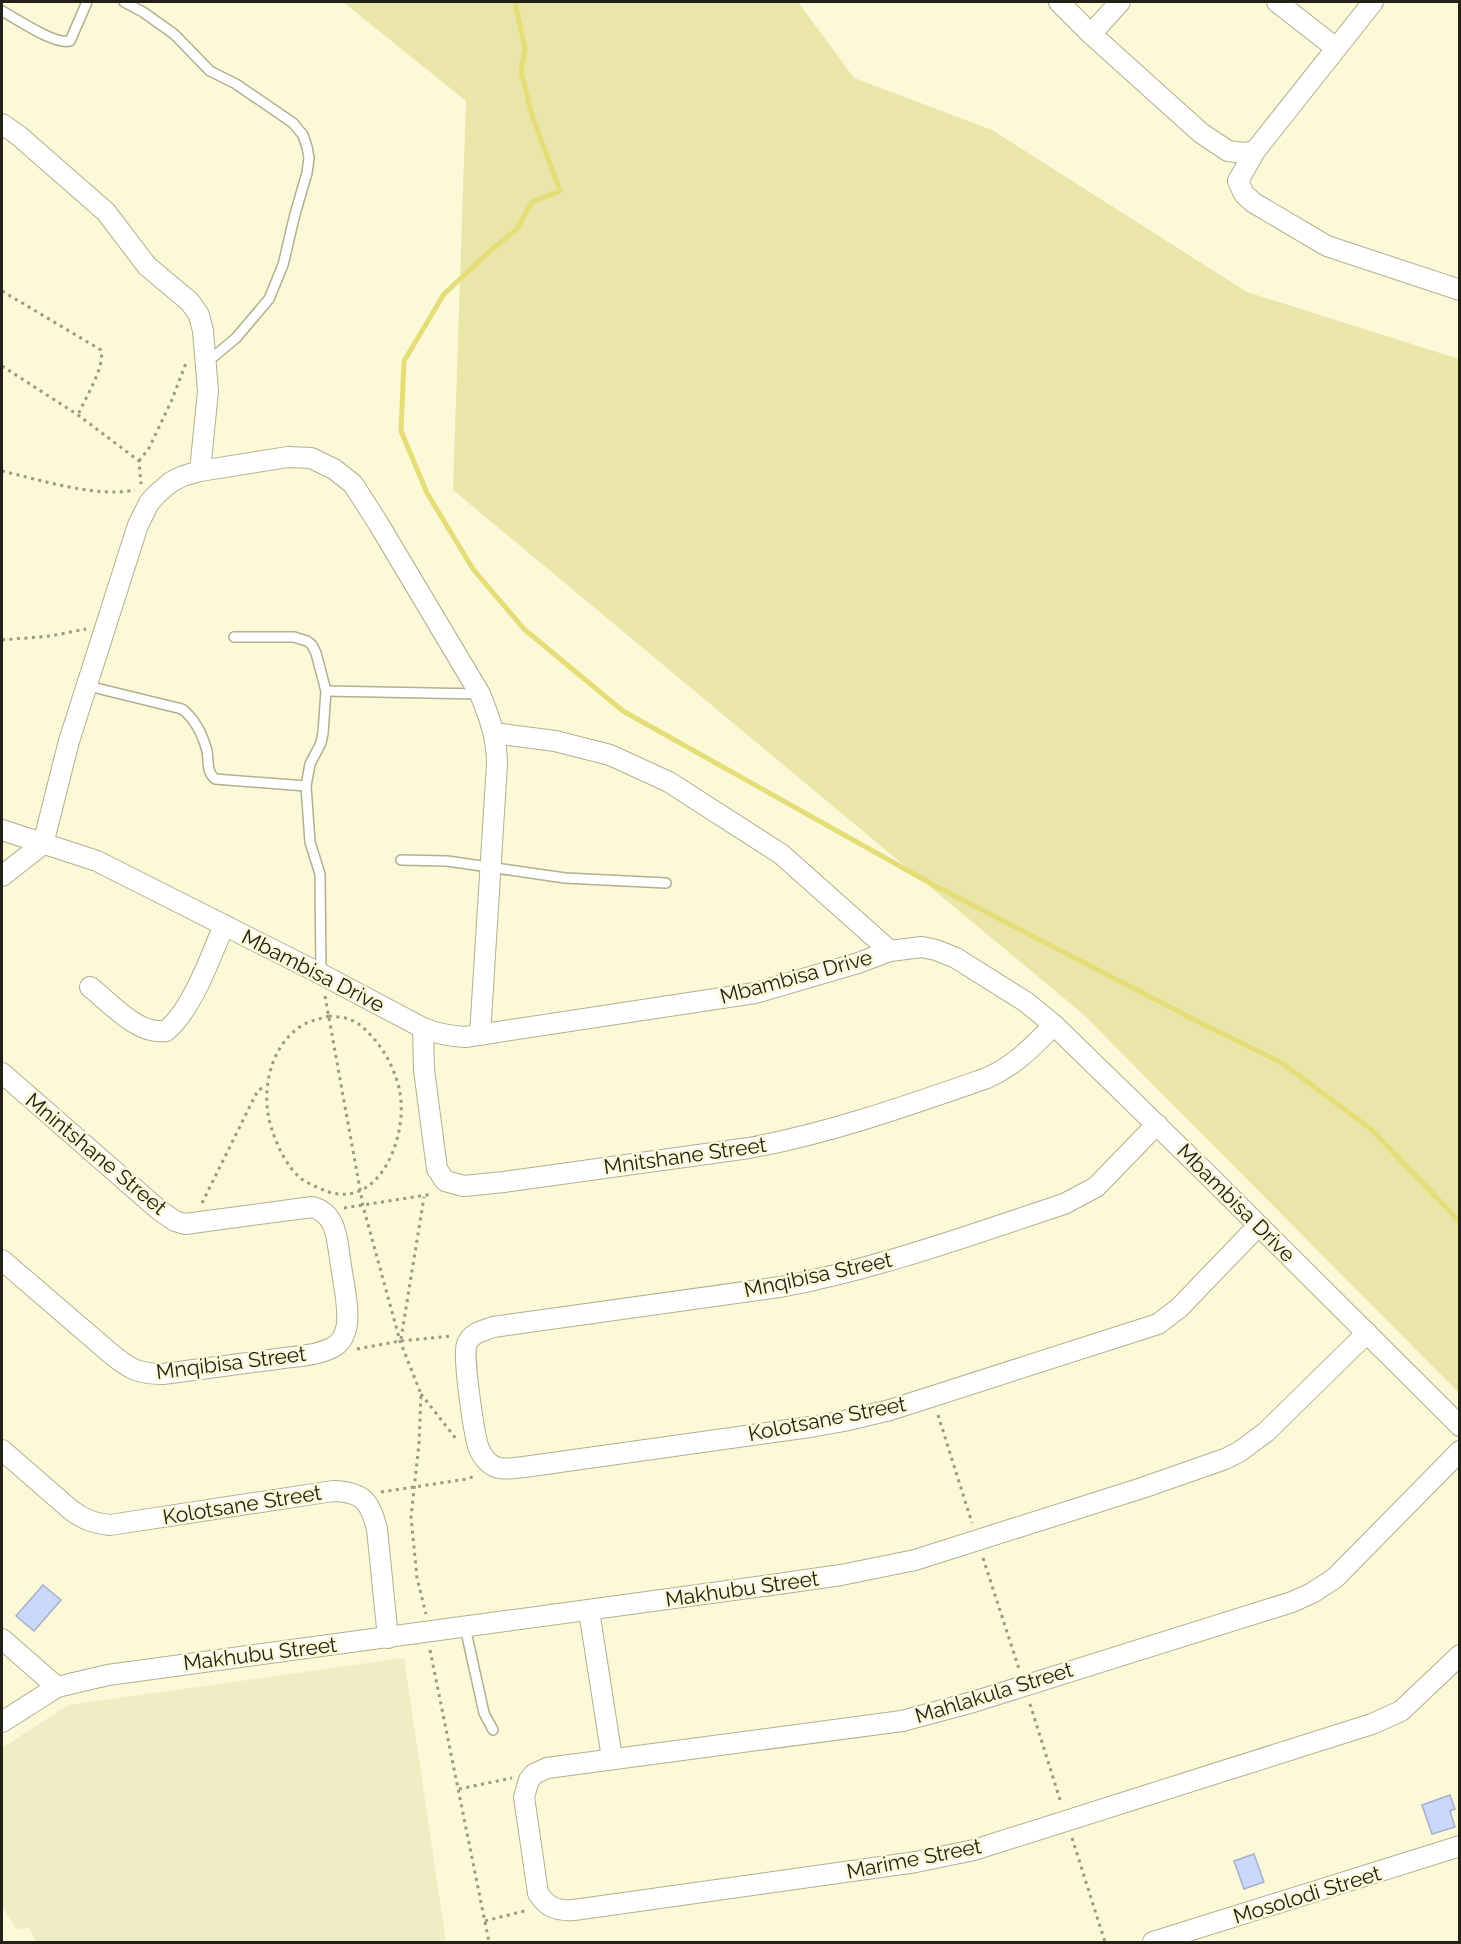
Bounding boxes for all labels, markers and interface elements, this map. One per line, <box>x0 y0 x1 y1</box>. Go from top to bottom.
street label: Mbambisa Drive <box>238 924 389 1017</box>
street label: Mbambisa Drive <box>717 944 875 1009</box>
street label: Mnintshane Street <box>21 1087 172 1220</box>
street label: Mnitshane Street <box>602 1132 768 1179</box>
street label: Mbambisa Drive <box>1172 1138 1301 1267</box>
street label: Mnqibisa Street <box>741 1247 894 1302</box>
street label: Mnqibisa Street <box>155 1341 307 1384</box>
street label: Kolotsane Street <box>746 1391 908 1446</box>
street label: Kolotsane Street <box>161 1480 323 1529</box>
street label: Makhubu Street <box>664 1565 820 1612</box>
street label: Makhubu Street <box>182 1632 338 1675</box>
street label: Mahlakula Street <box>912 1657 1076 1728</box>
street label: Marime Street <box>844 1833 983 1884</box>
street label: Mosolodi Street <box>1230 1860 1384 1929</box>

